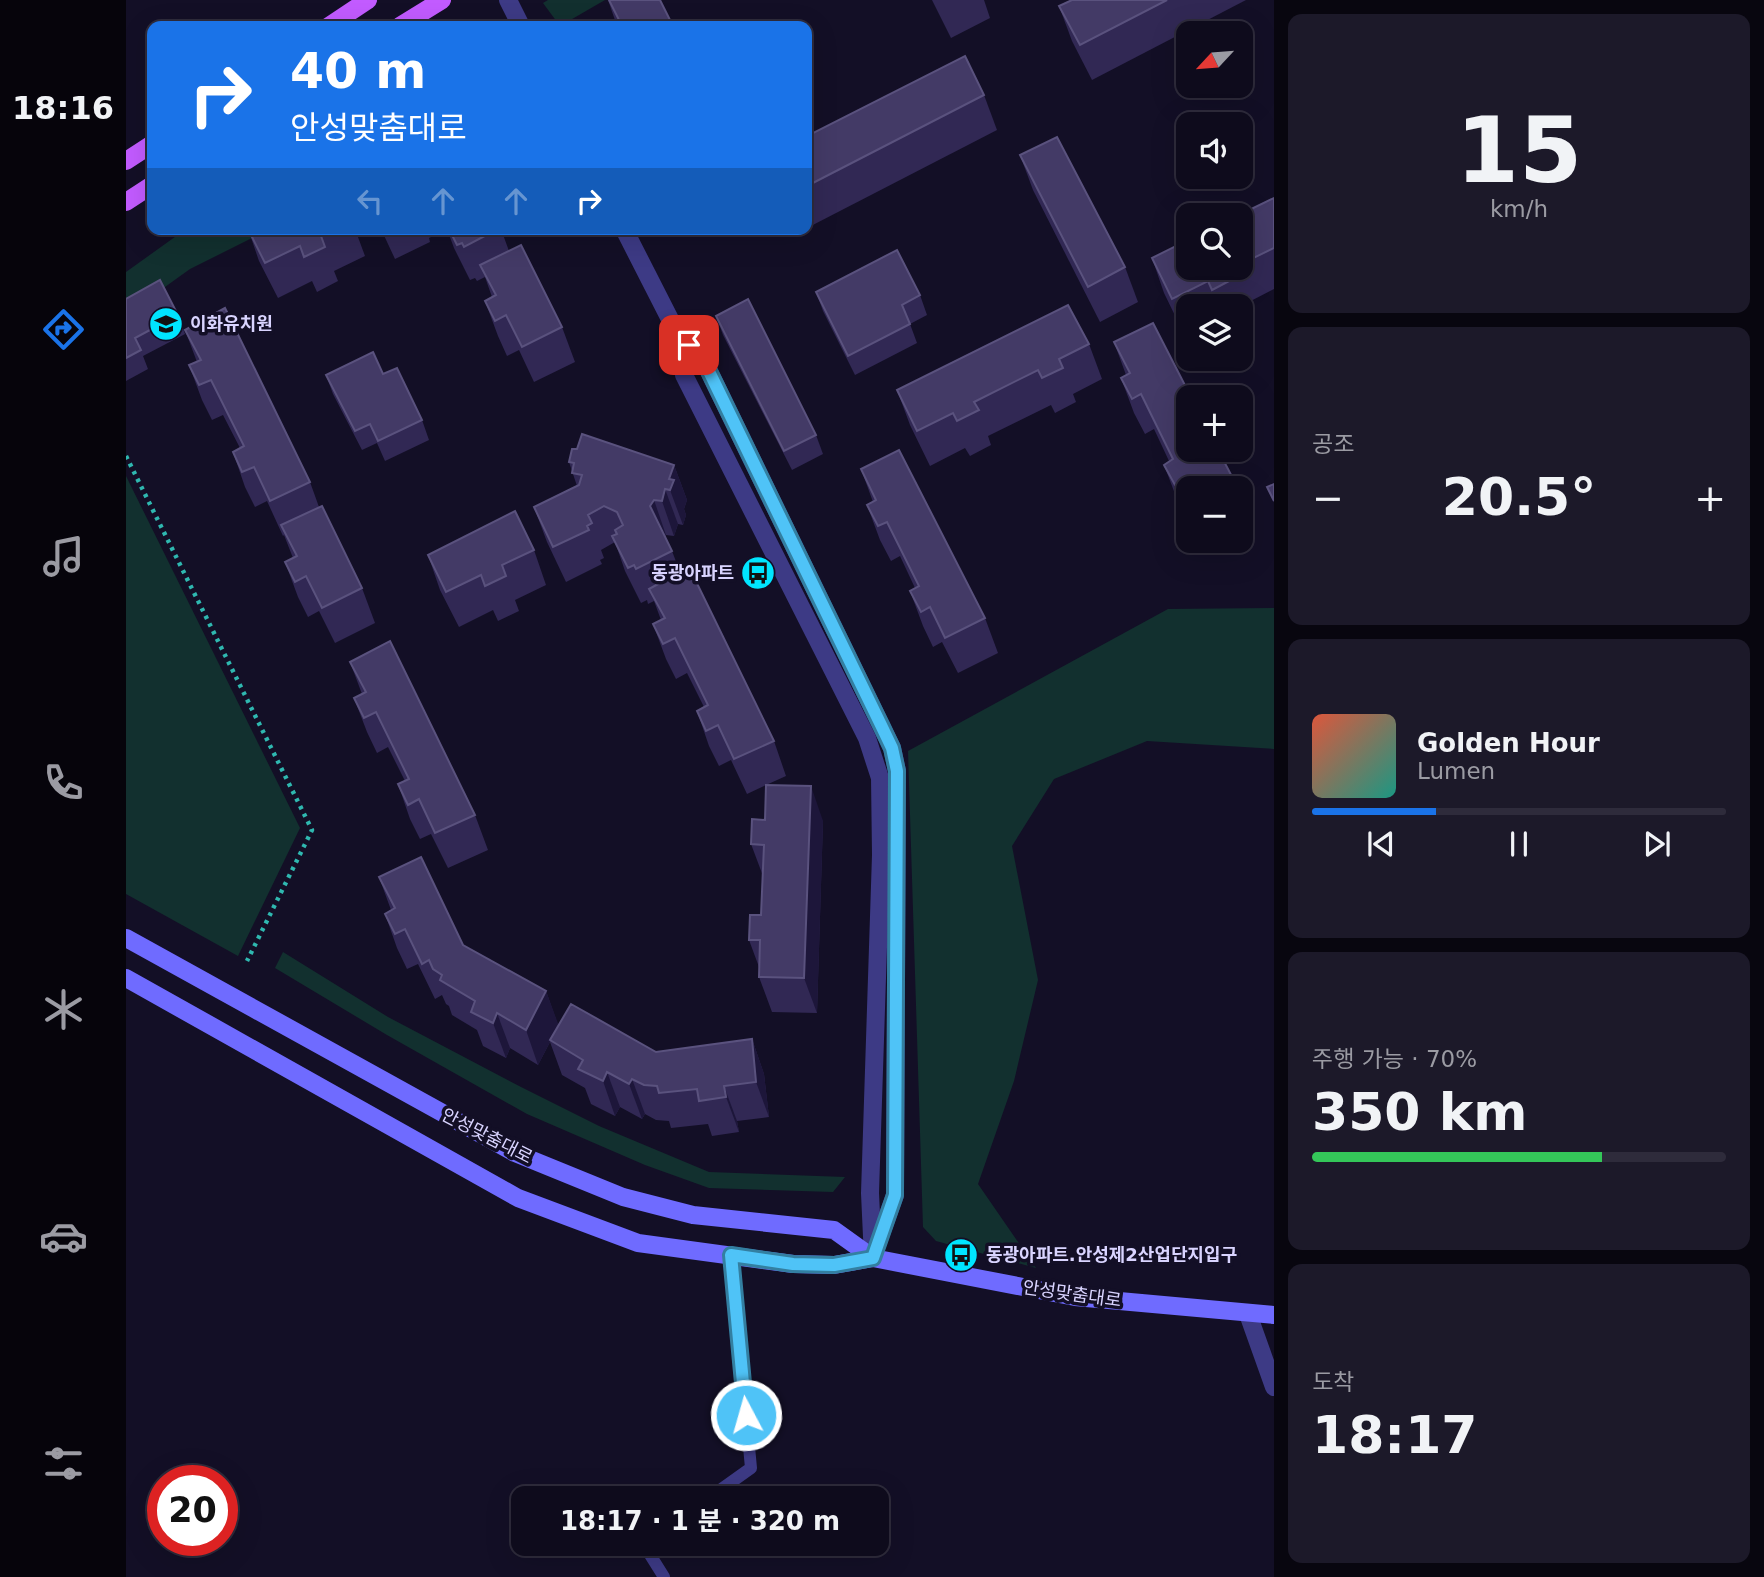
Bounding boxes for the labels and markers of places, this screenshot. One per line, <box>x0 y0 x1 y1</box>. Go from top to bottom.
school or university icon: 이화유치원 <box>147 305 185 343</box>
place label: 이화유치원 <box>190 313 273 334</box>
pin <box>659 315 719 375</box>
bus stop icon: 동광아파트 <box>739 554 777 592</box>
place label: 동광아파트 <box>651 562 734 583</box>
bus stop icon: 동광아파트.안성제2산업단지입구 <box>942 1236 980 1274</box>
place label: 동광아파트.안성제2산업단지입구 <box>986 1244 1237 1265</box>

